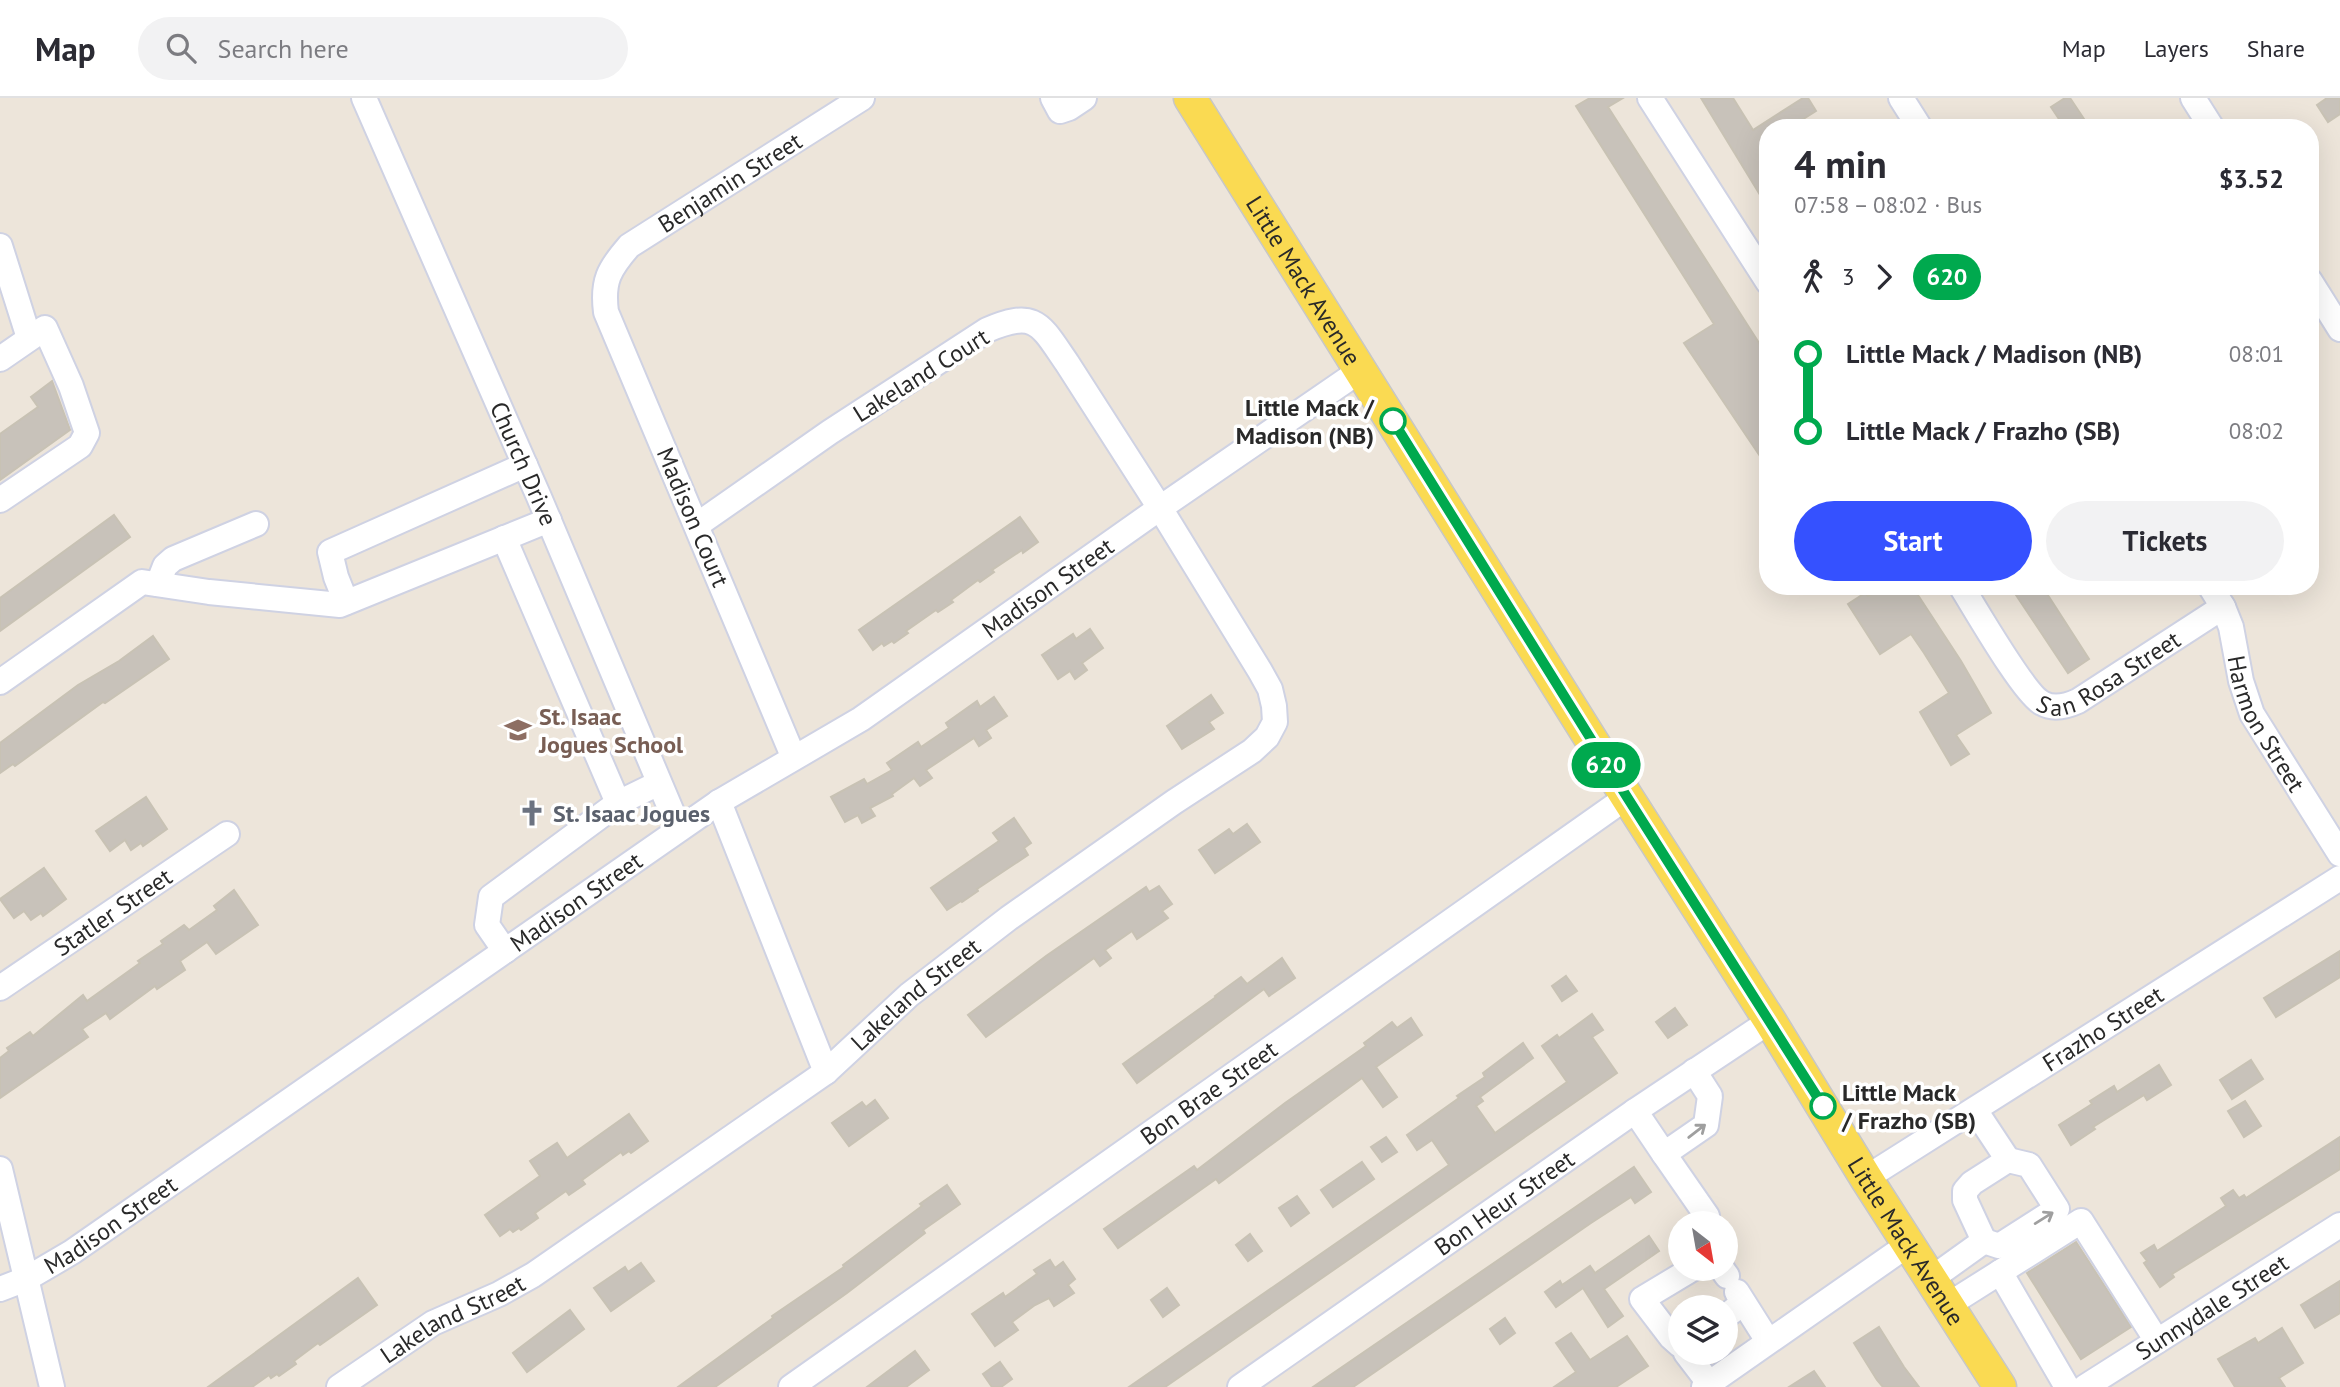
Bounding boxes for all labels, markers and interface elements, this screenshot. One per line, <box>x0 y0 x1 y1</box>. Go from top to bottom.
search box <box>138 17 628 80</box>
text: Map <box>35 27 96 70</box>
icon: search <box>162 29 200 67</box>
text: Search here <box>218 32 349 65</box>
text: Map <box>2062 33 2106 64</box>
text: Layers <box>2144 33 2209 64</box>
text: Share <box>2247 33 2305 64</box>
street label: Benjamin Street <box>652 125 807 239</box>
text: 4 min <box>1794 139 1887 188</box>
text: $3.52 <box>2219 162 2284 195</box>
street label: Little Mack Avenue <box>1239 190 1369 371</box>
text: 07:58 – 08:02 · Bus <box>1794 190 1982 219</box>
icon: walk <box>1794 258 1832 296</box>
icon: forward <box>1865 258 1903 296</box>
text: 620 <box>1927 261 1967 292</box>
text: 3 <box>1842 262 1855 291</box>
street label: Lakeland Court <box>847 321 995 429</box>
text: Little Mack / Madison (NB) <box>1846 337 2142 370</box>
text: 08:01 <box>2229 339 2284 368</box>
place label: Little Mack / Madison (NB) <box>1236 392 1375 451</box>
street label: Church Drive <box>484 397 565 530</box>
marker: Little Mack / Madison (NB) <box>1380 408 1406 434</box>
text: Little Mack / Frazho (SB) <box>1846 414 2120 447</box>
text: 08:02 <box>2229 416 2284 445</box>
street label: Madison Court <box>650 443 736 591</box>
button: Start <box>1794 501 2032 581</box>
button: Tickets <box>2046 501 2284 581</box>
street label: Madison Street <box>976 530 1119 645</box>
street label: San Rosa Street <box>2032 623 2186 722</box>
street label: Harmon Street <box>2221 653 2312 797</box>
place label: St. Isaac Jogues School <box>538 701 684 760</box>
school or university icon: St. Isaac Jogues School <box>503 715 533 745</box>
line badge: 620 <box>1566 742 1646 788</box>
text: 620 <box>1586 749 1626 780</box>
church icon: St. Isaac Jogues <box>517 798 547 828</box>
place label: St. Isaac Jogues <box>553 798 710 829</box>
street label: Madison Street <box>504 845 648 958</box>
street label: Statler Street <box>48 861 178 963</box>
street label: Lakeland Street <box>844 931 986 1057</box>
street label: Frazho Street <box>2036 979 2169 1078</box>
street label: Bon Brae Street <box>1134 1033 1283 1151</box>
place label: Little Mack / Frazho (SB) <box>1841 1077 1976 1136</box>
marker: Little Mack / Frazho (SB) <box>1810 1093 1836 1119</box>
one-way arrow <box>1687 1123 1705 1138</box>
street label: Bon Heur Street <box>1428 1143 1580 1262</box>
street label: Little Mack Avenue <box>1841 1151 1972 1331</box>
street label: Madison Street <box>38 1169 183 1281</box>
one-way arrow <box>2033 1210 2053 1224</box>
north arrow <box>1668 1211 1738 1281</box>
map controls <box>1668 1211 1738 1365</box>
street label: Sunnydale Street <box>2129 1247 2294 1367</box>
street label: Lakeland Street <box>374 1267 530 1370</box>
button: layers <box>1668 1295 1738 1365</box>

